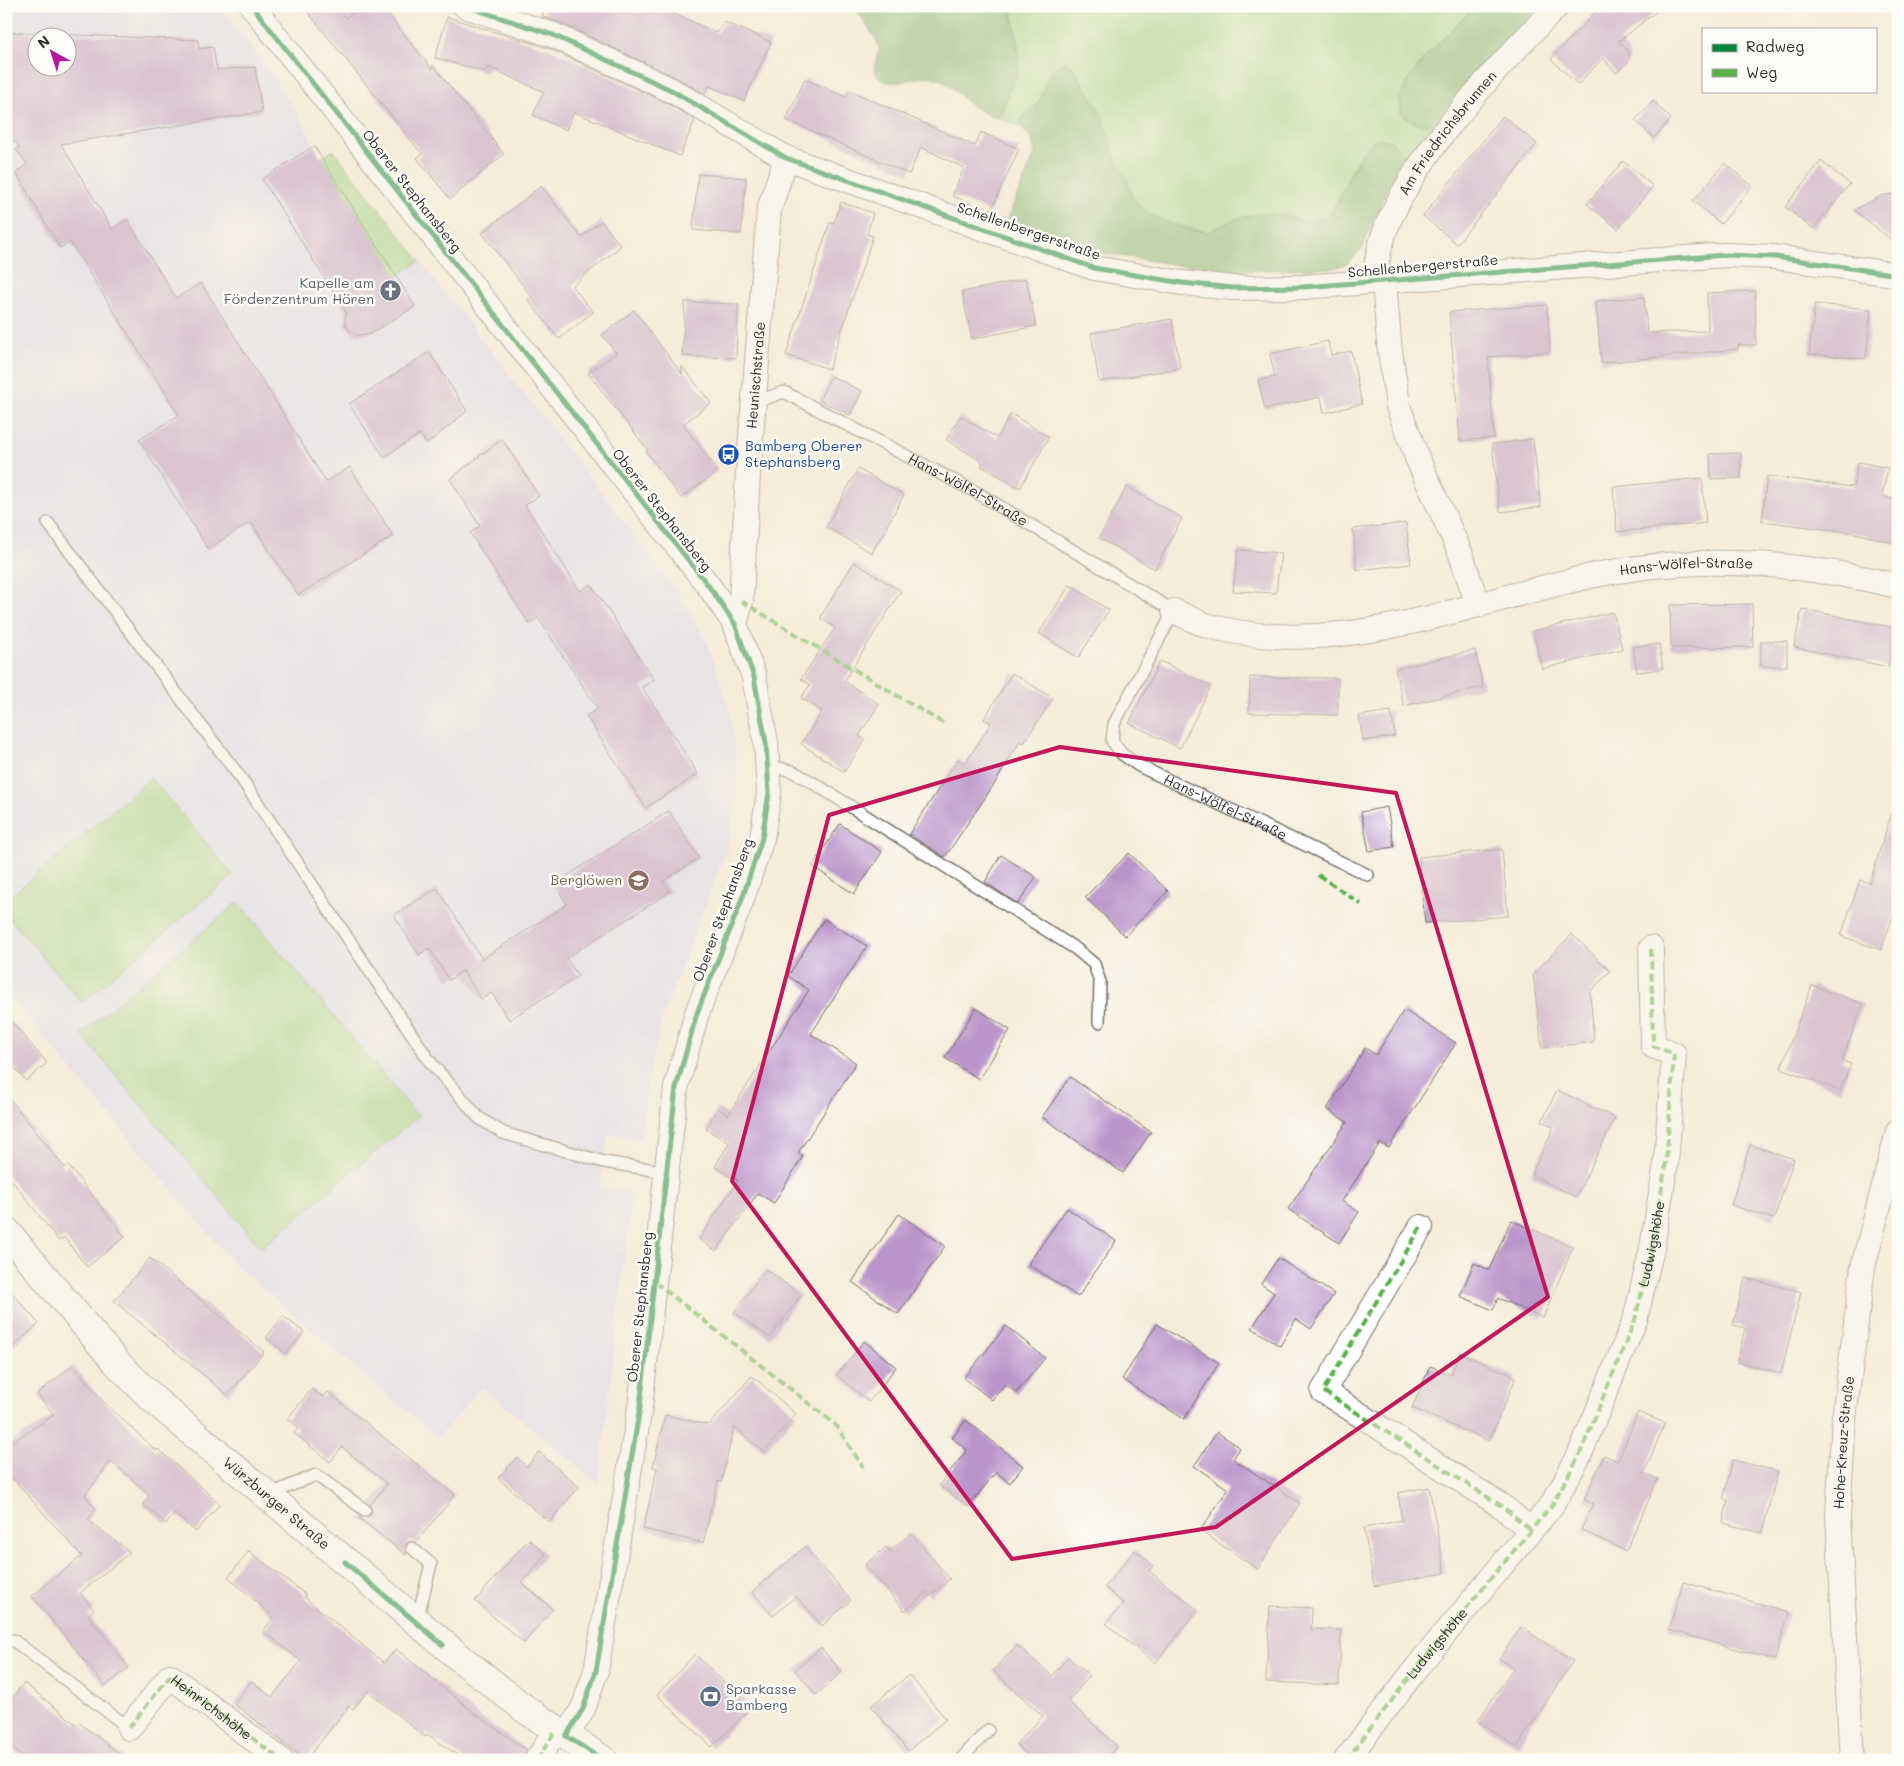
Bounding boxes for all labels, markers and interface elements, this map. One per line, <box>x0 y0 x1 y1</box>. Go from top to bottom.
north arrow <box>28 28 78 78</box>
legend <box>1702 28 1876 92</box>
text: N <box>33 31 54 52</box>
text: Radweg <box>1746 36 1804 56</box>
text: Weg <box>1746 62 1777 82</box>
street label: Am Friedrichsbrunnen <box>1394 66 1501 199</box>
street label: Oberer Stephansberg <box>358 125 466 256</box>
street label: Schellenbergerstraße <box>955 197 1104 264</box>
street label: Schellenbergerstraße <box>1347 249 1499 282</box>
place label: Kapelle am Förderzentrum Hören <box>224 273 374 308</box>
church icon: Kapelle am Förderzentrum Hören <box>378 279 402 303</box>
street label: Heunischstraße <box>742 321 769 430</box>
place label: Bamberg Oberer Stephansberg <box>745 436 862 471</box>
bus stop icon: Bamberg Oberer Stephansberg <box>717 442 741 466</box>
street label: Oberer Stephansberg <box>608 444 716 575</box>
street label: Hans-Wölfel-Straße <box>905 448 1032 530</box>
street label: Hans-Wölfel-Straße <box>1618 553 1754 579</box>
street label: Hans-Wölfel-Straße <box>1161 769 1290 844</box>
street label: Oberer Stephansberg <box>688 836 757 984</box>
school or university icon: Berglöwen <box>626 868 650 892</box>
place label: Berglöwen <box>550 870 622 889</box>
street label: Ludwigshöhe <box>1633 1199 1669 1288</box>
street label: Oberer Stephansberg <box>622 1231 657 1383</box>
street label: Hohe-Kreuz-Straße <box>1828 1375 1858 1510</box>
street label: Würzburger Straße <box>219 1452 334 1553</box>
street label: Ludwigshöhe <box>1402 1603 1472 1682</box>
street label: Heinrichshöhe <box>167 1670 256 1744</box>
place label: Sparkasse Bamberg <box>726 1679 797 1714</box>
bank icon: Sparkasse Bamberg <box>698 1685 722 1709</box>

